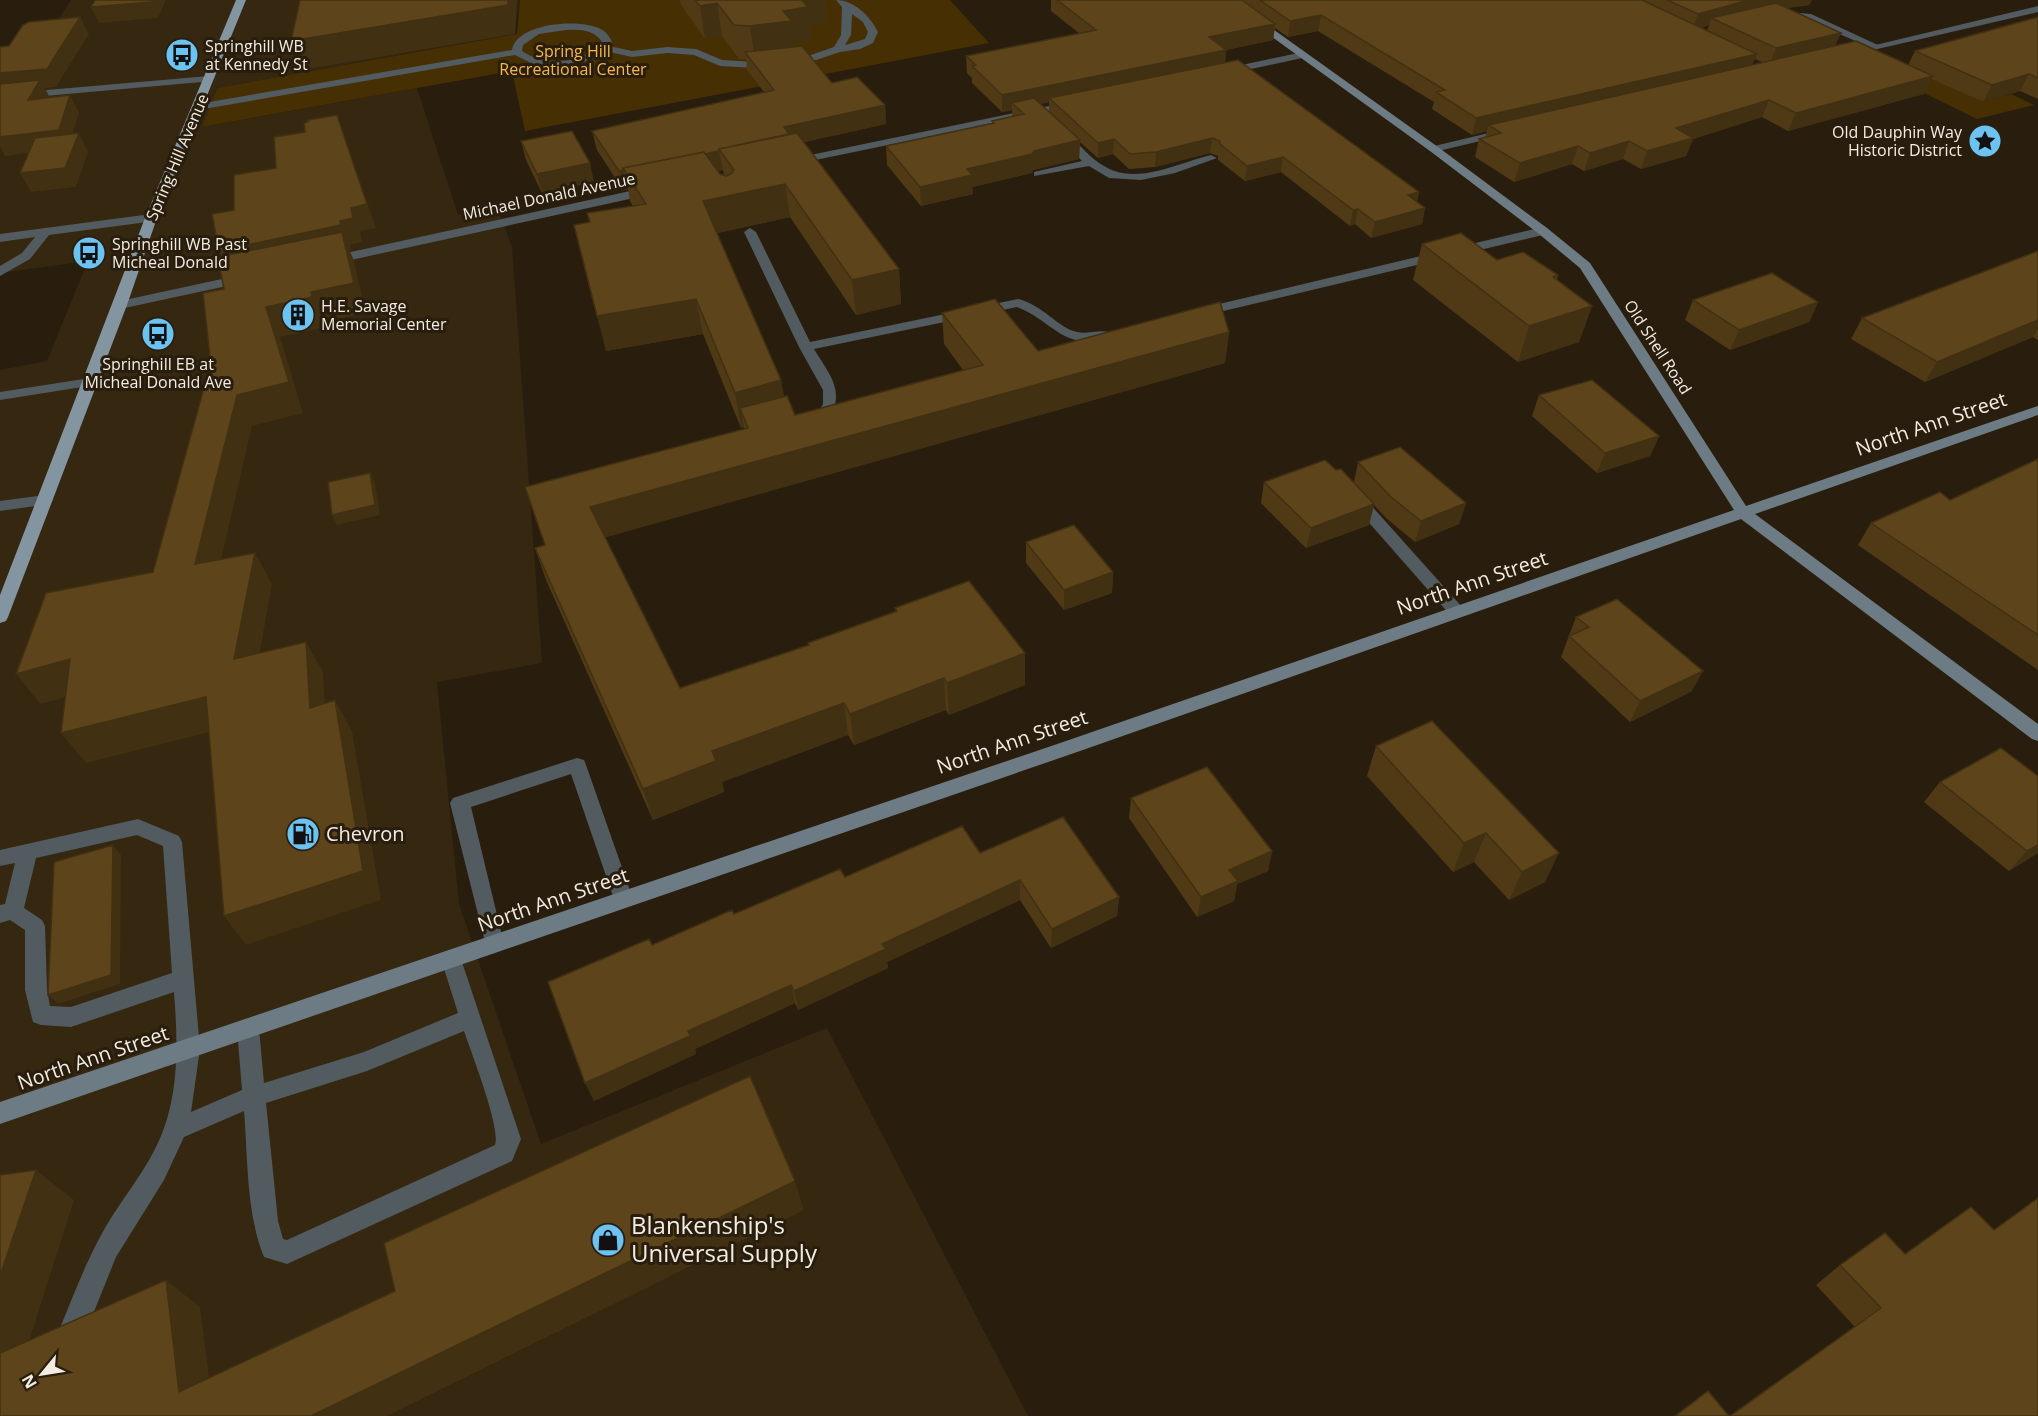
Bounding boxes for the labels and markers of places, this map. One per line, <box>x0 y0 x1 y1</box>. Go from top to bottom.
place label: Springhill WB at Kennedy St <box>205 35 308 75</box>
bus stop icon: Springhill WB at Kennedy St <box>164 37 200 73</box>
place label: Old Dauphin Way Historic District <box>1832 121 1963 161</box>
place icon: Old Dauphin Way Historic District <box>1967 123 2003 159</box>
place label: Springhill WB Past Micheal Donald <box>112 233 247 273</box>
bus stop icon: Springhill WB Past Micheal Donald <box>71 235 107 271</box>
place label: H.E. Savage Memorial Center <box>321 295 447 335</box>
building icon: H.E. Savage Memorial Center <box>280 297 316 333</box>
bus stop icon: Springhill EB at Micheal Donald Ave <box>140 316 176 352</box>
place label: Springhill EB at Micheal Donald Ave <box>85 353 232 393</box>
fuel station icon: Chevron <box>285 816 321 852</box>
place label: Chevron <box>326 820 405 847</box>
place label: Blankenship's Universal Supply <box>631 1208 818 1269</box>
shop icon: Blankenship's Universal Supply <box>590 1222 626 1258</box>

